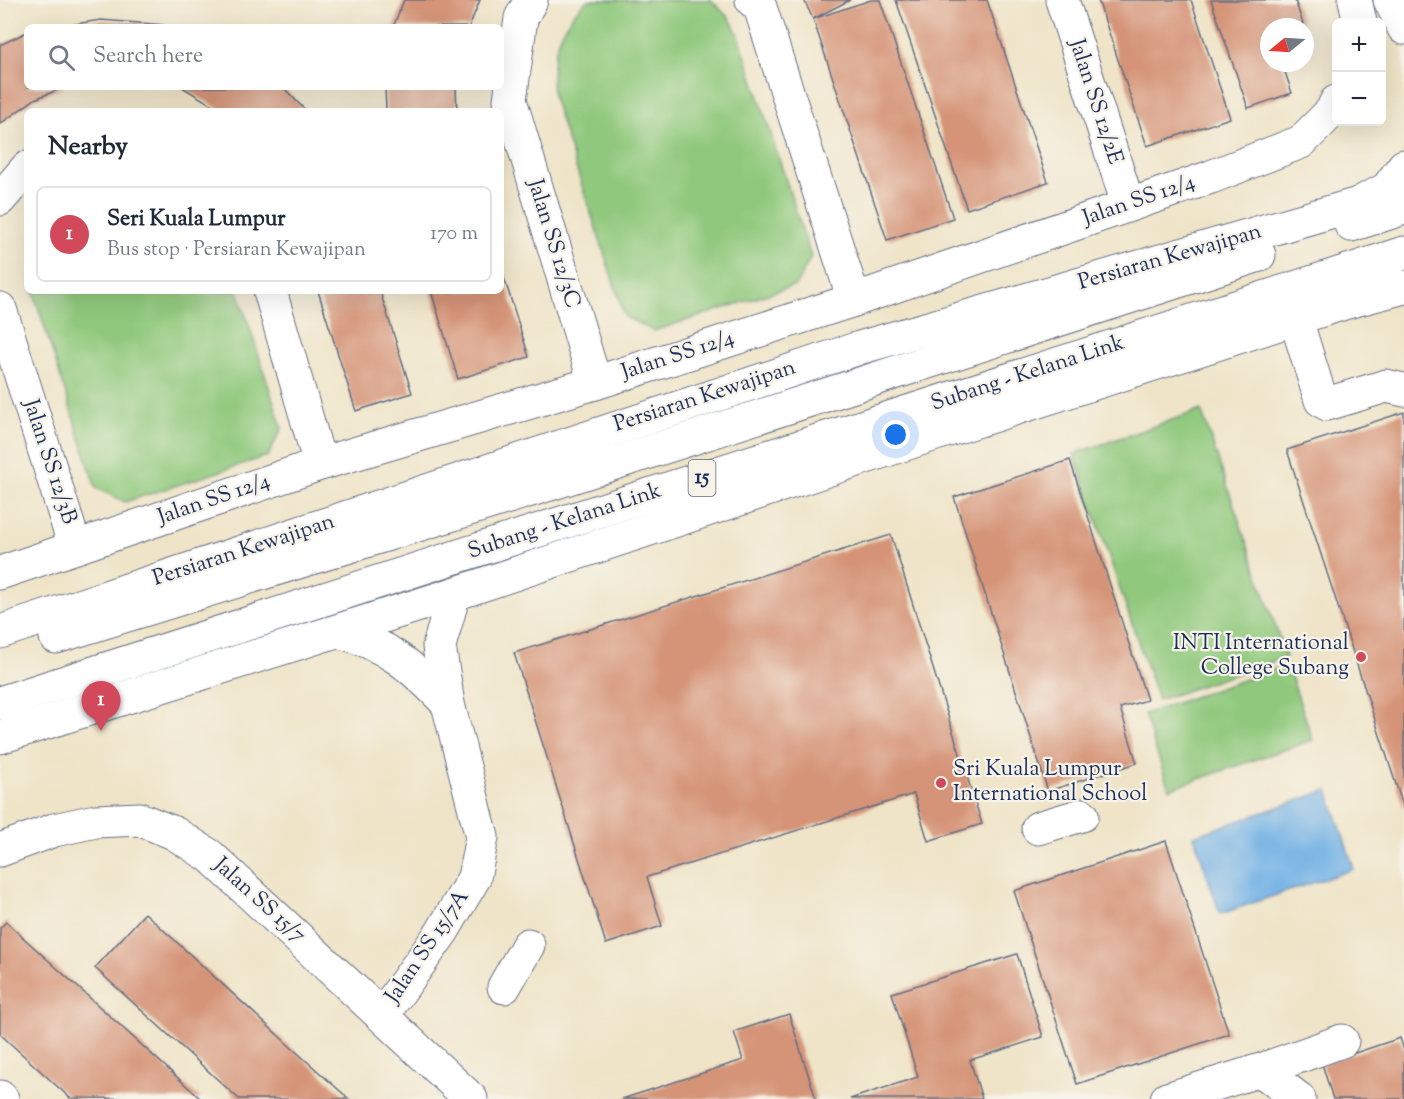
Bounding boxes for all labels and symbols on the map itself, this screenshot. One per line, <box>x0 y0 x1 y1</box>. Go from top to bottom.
north arrow <box>1260 18 1314 72</box>
street label: Jalan SS 12/2E <box>1059 34 1130 169</box>
street label: Jalan SS 12/4 <box>1078 167 1199 235</box>
street label: Jalan SS 12/3C <box>518 175 588 312</box>
street label: Persiaran Kewajipan <box>1074 216 1266 300</box>
street label: Jalan SS 12/4 <box>617 323 739 390</box>
street label: Subang - Kelana Link <box>927 328 1129 420</box>
street label: Persiaran Kewajipan <box>610 352 800 442</box>
street label: Jalan SS 12/3B <box>13 394 84 529</box>
your location <box>881 420 910 449</box>
road number: 15 <box>688 460 716 496</box>
street label: Jalan SS 12/4 <box>153 466 274 534</box>
street label: Subang - Kelana Link <box>464 476 666 568</box>
street label: Persiaran Kewajipan <box>149 506 339 596</box>
place label: INTI International College Subang <box>1173 628 1349 685</box>
marker: INTI International College Subang <box>1354 650 1368 664</box>
pin: 1 <box>82 682 120 731</box>
place label: Sri Kuala Lumpur International School <box>953 754 1147 811</box>
marker: Sri Kuala Lumpur International School <box>934 776 948 790</box>
street label: Jalan SS 15/7 <box>205 850 312 951</box>
street label: Jalan SS 15/7A <box>377 883 478 1011</box>

